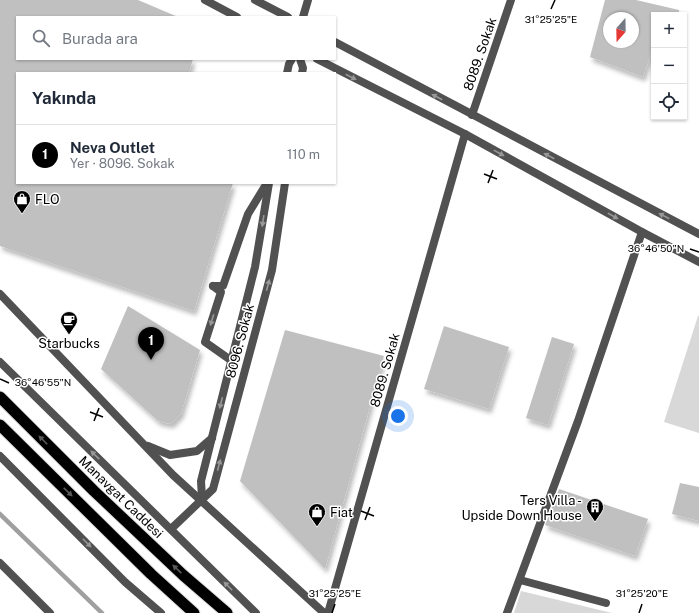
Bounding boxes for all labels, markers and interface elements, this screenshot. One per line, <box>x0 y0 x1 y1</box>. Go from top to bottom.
north arrow <box>603 12 639 48</box>
map controls <box>651 12 687 120</box>
button: + <box>651 12 687 48</box>
text: 31°25'25"E <box>525 13 577 25</box>
street label: 8089. Sokak <box>460 15 500 93</box>
search box <box>16 16 336 60</box>
icon: search <box>30 27 52 49</box>
text: Burada ara <box>62 30 138 47</box>
button: − <box>651 48 687 84</box>
one-way arrow <box>346 73 357 80</box>
button: locate <box>651 84 687 120</box>
text: Yakında <box>32 88 96 108</box>
one-way arrow <box>431 93 443 100</box>
text: Neva Outlet <box>70 139 155 156</box>
text: 1 <box>42 147 48 162</box>
text: 110 m <box>287 147 320 162</box>
one-way arrow <box>494 150 505 157</box>
one-way arrow <box>543 152 555 159</box>
text: Yer · 8096. Sokak <box>70 156 175 171</box>
shop icon: FLO <box>12 189 32 214</box>
place label: FLO <box>35 192 60 207</box>
one-way arrow <box>607 213 619 220</box>
one-way arrow <box>659 213 670 219</box>
one-way arrow <box>259 215 265 228</box>
text: 36°46'50"N <box>628 242 684 254</box>
one-way arrow <box>265 279 271 292</box>
street label: 8096. Sokak <box>223 302 257 380</box>
cafe icon: Starbucks <box>59 310 79 335</box>
one-way arrow <box>209 315 215 327</box>
pin: 1 <box>138 327 164 360</box>
street label: 8089. Sokak <box>367 331 403 409</box>
place label: Starbucks <box>38 336 100 351</box>
text: 36°46'55"N <box>15 376 71 388</box>
one-way arrow <box>218 397 224 409</box>
your location <box>388 406 408 426</box>
one-way arrow <box>38 435 48 445</box>
one-way arrow <box>90 450 100 460</box>
street label: Manavgat Caddesi <box>76 453 166 541</box>
one-way arrow <box>216 459 222 471</box>
one-way arrow <box>63 487 73 497</box>
place label: Ters Villa - Upside Down House <box>462 493 582 523</box>
building icon: Ters Villa - Upside Down House <box>585 497 605 522</box>
shop icon: Fiat <box>307 502 327 527</box>
place label: Fiat <box>330 505 353 520</box>
one-way arrow <box>82 538 92 548</box>
one-way arrow <box>172 564 182 573</box>
one-way arrow <box>223 581 233 590</box>
text: 31°25'25"E <box>309 587 361 599</box>
text: 31°25'20"E <box>616 587 668 599</box>

